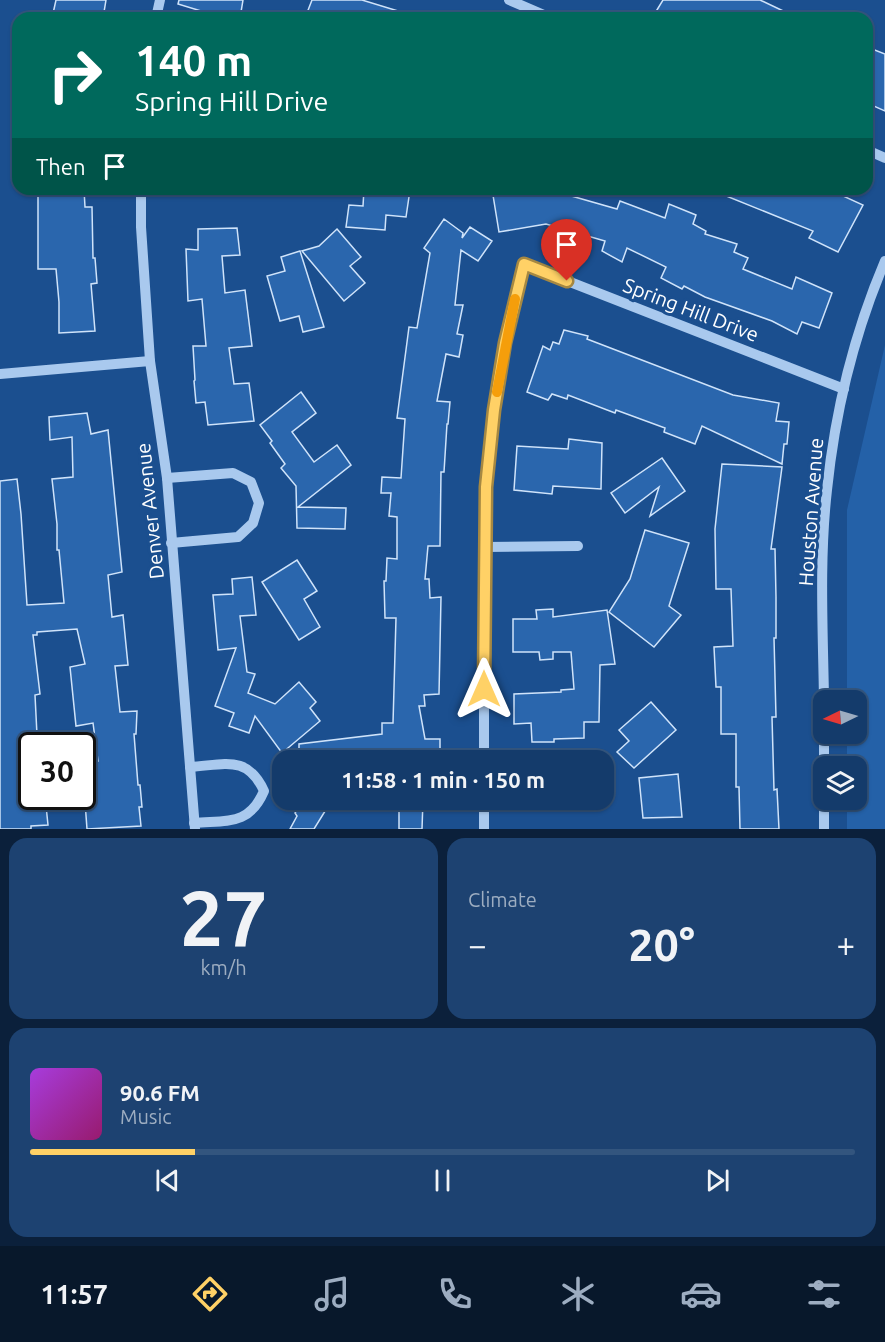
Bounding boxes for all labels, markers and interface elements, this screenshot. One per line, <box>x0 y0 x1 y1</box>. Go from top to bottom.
icon: right <box>36 36 114 114</box>
text: 140 m <box>135 37 252 84</box>
text: Spring Hill Drive <box>135 86 328 116</box>
icon: arrive <box>98 150 131 183</box>
text: Then <box>36 154 86 179</box>
pin <box>541 219 592 281</box>
icon: arrive <box>550 228 583 261</box>
street label: Spring Hill Drive <box>620 273 762 346</box>
street label: Houston Avenue <box>794 437 827 587</box>
street label: Denver Avenue <box>131 442 168 580</box>
position arrow <box>452 657 516 721</box>
north arrow <box>813 690 867 744</box>
map controls <box>813 690 867 810</box>
speed limit sign: 30 <box>18 732 96 810</box>
button: layers <box>813 756 867 810</box>
text: 11:58 · 1 min · 150 m <box>341 767 545 792</box>
text: 27 <box>180 873 267 961</box>
text: Climate <box>468 888 537 911</box>
text: 20° <box>628 919 695 970</box>
text: − <box>468 926 487 963</box>
text: + <box>836 926 855 963</box>
text: km/h <box>200 956 247 979</box>
text: 90.6 FM <box>120 1080 200 1105</box>
text: Music <box>120 1105 172 1128</box>
icon: previous <box>151 1164 184 1197</box>
icon: pause <box>426 1164 459 1197</box>
icon: next <box>701 1164 734 1197</box>
icon: directions <box>189 1273 231 1315</box>
icon: music <box>311 1273 353 1315</box>
icon: phone <box>434 1273 476 1315</box>
icon: climate <box>557 1273 599 1315</box>
icon: car <box>680 1273 722 1315</box>
icon: filters <box>803 1273 845 1315</box>
text: 11:57 <box>40 1279 108 1309</box>

